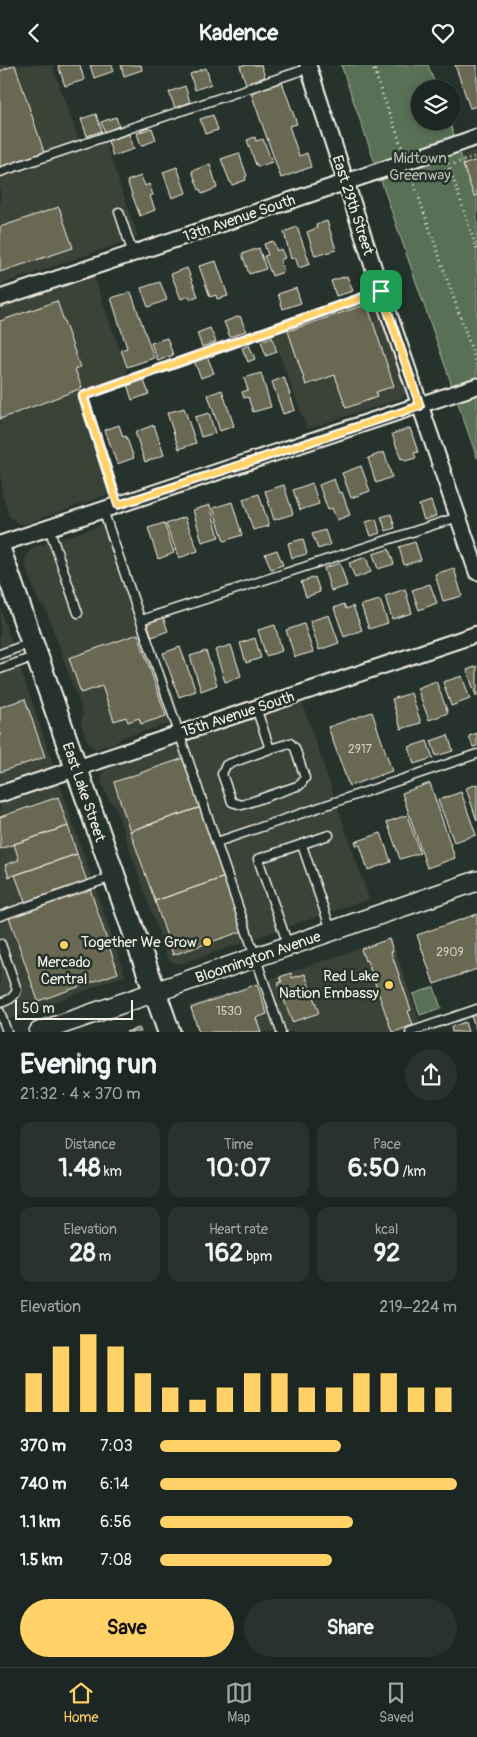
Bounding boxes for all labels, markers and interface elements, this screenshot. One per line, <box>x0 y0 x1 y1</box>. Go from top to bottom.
icon: back <box>20 19 48 47</box>
text: Kadence <box>199 19 278 47</box>
icon: heart <box>429 19 457 47</box>
map controls <box>411 80 461 130</box>
button: layers <box>411 80 461 130</box>
park label: Midtown Greenway <box>389 149 451 185</box>
street label: East 29th Street <box>327 153 378 258</box>
street label: 13th Avenue South <box>181 190 298 247</box>
pin <box>360 270 402 312</box>
icon: arrive <box>367 277 395 305</box>
street label: 15th Avenue South <box>180 687 297 742</box>
street label: East Lake Street <box>58 740 110 845</box>
house number: 2917 <box>348 742 373 757</box>
street label: Bloomington Avenue <box>193 927 324 988</box>
place label: Together We Grow <box>81 933 197 952</box>
marker: Together We Grow <box>201 936 213 948</box>
marker: Mercado Central <box>58 939 70 951</box>
house number: 2909 <box>436 945 464 960</box>
place label: Mercado Central <box>37 953 91 989</box>
place label: Red Lake Nation Embassy <box>279 967 380 1003</box>
marker: Red Lake Nation Embassy <box>383 979 395 991</box>
scale bar <box>15 997 132 1020</box>
text: 50 m <box>22 1000 55 1017</box>
house number: 1530 <box>216 1004 242 1019</box>
text: Evening run <box>20 1047 157 1082</box>
button: share <box>405 1049 457 1101</box>
text: 21:32 · 4 × 370 m <box>20 1084 140 1104</box>
text: Distance <box>65 1136 116 1153</box>
text: Time <box>224 1136 253 1153</box>
text: Pace <box>373 1136 401 1153</box>
text: 1.48 <box>58 1153 101 1184</box>
text: 10:07 <box>207 1153 270 1184</box>
text: 6:50 <box>348 1153 400 1184</box>
text: km <box>101 1163 122 1180</box>
text: /km <box>400 1163 426 1180</box>
text: Elevation <box>63 1221 117 1238</box>
text: Heart rate <box>209 1221 268 1238</box>
text: kcal <box>375 1221 398 1238</box>
text: 28 <box>69 1238 96 1269</box>
text: 162 <box>205 1238 243 1269</box>
text: 92 <box>373 1238 400 1269</box>
text: m <box>96 1248 111 1265</box>
text: bpm <box>243 1248 272 1265</box>
text: Elevation <box>20 1297 81 1317</box>
text: 219–224 m <box>379 1297 457 1317</box>
text: 370 m <box>20 1436 66 1456</box>
text: 7:03 <box>100 1436 133 1456</box>
text: 740 m <box>20 1474 66 1494</box>
text: 6:14 <box>100 1474 129 1494</box>
text: 1.1 km <box>20 1512 60 1532</box>
text: 6:56 <box>100 1512 132 1532</box>
text: 1.5 km <box>20 1550 63 1570</box>
text: 7:08 <box>100 1550 132 1570</box>
button: Save <box>20 1599 234 1657</box>
button: Share <box>244 1599 457 1657</box>
tab: Home <box>63 1679 98 1726</box>
tab: Map <box>225 1679 253 1726</box>
tab: Saved <box>379 1679 414 1726</box>

